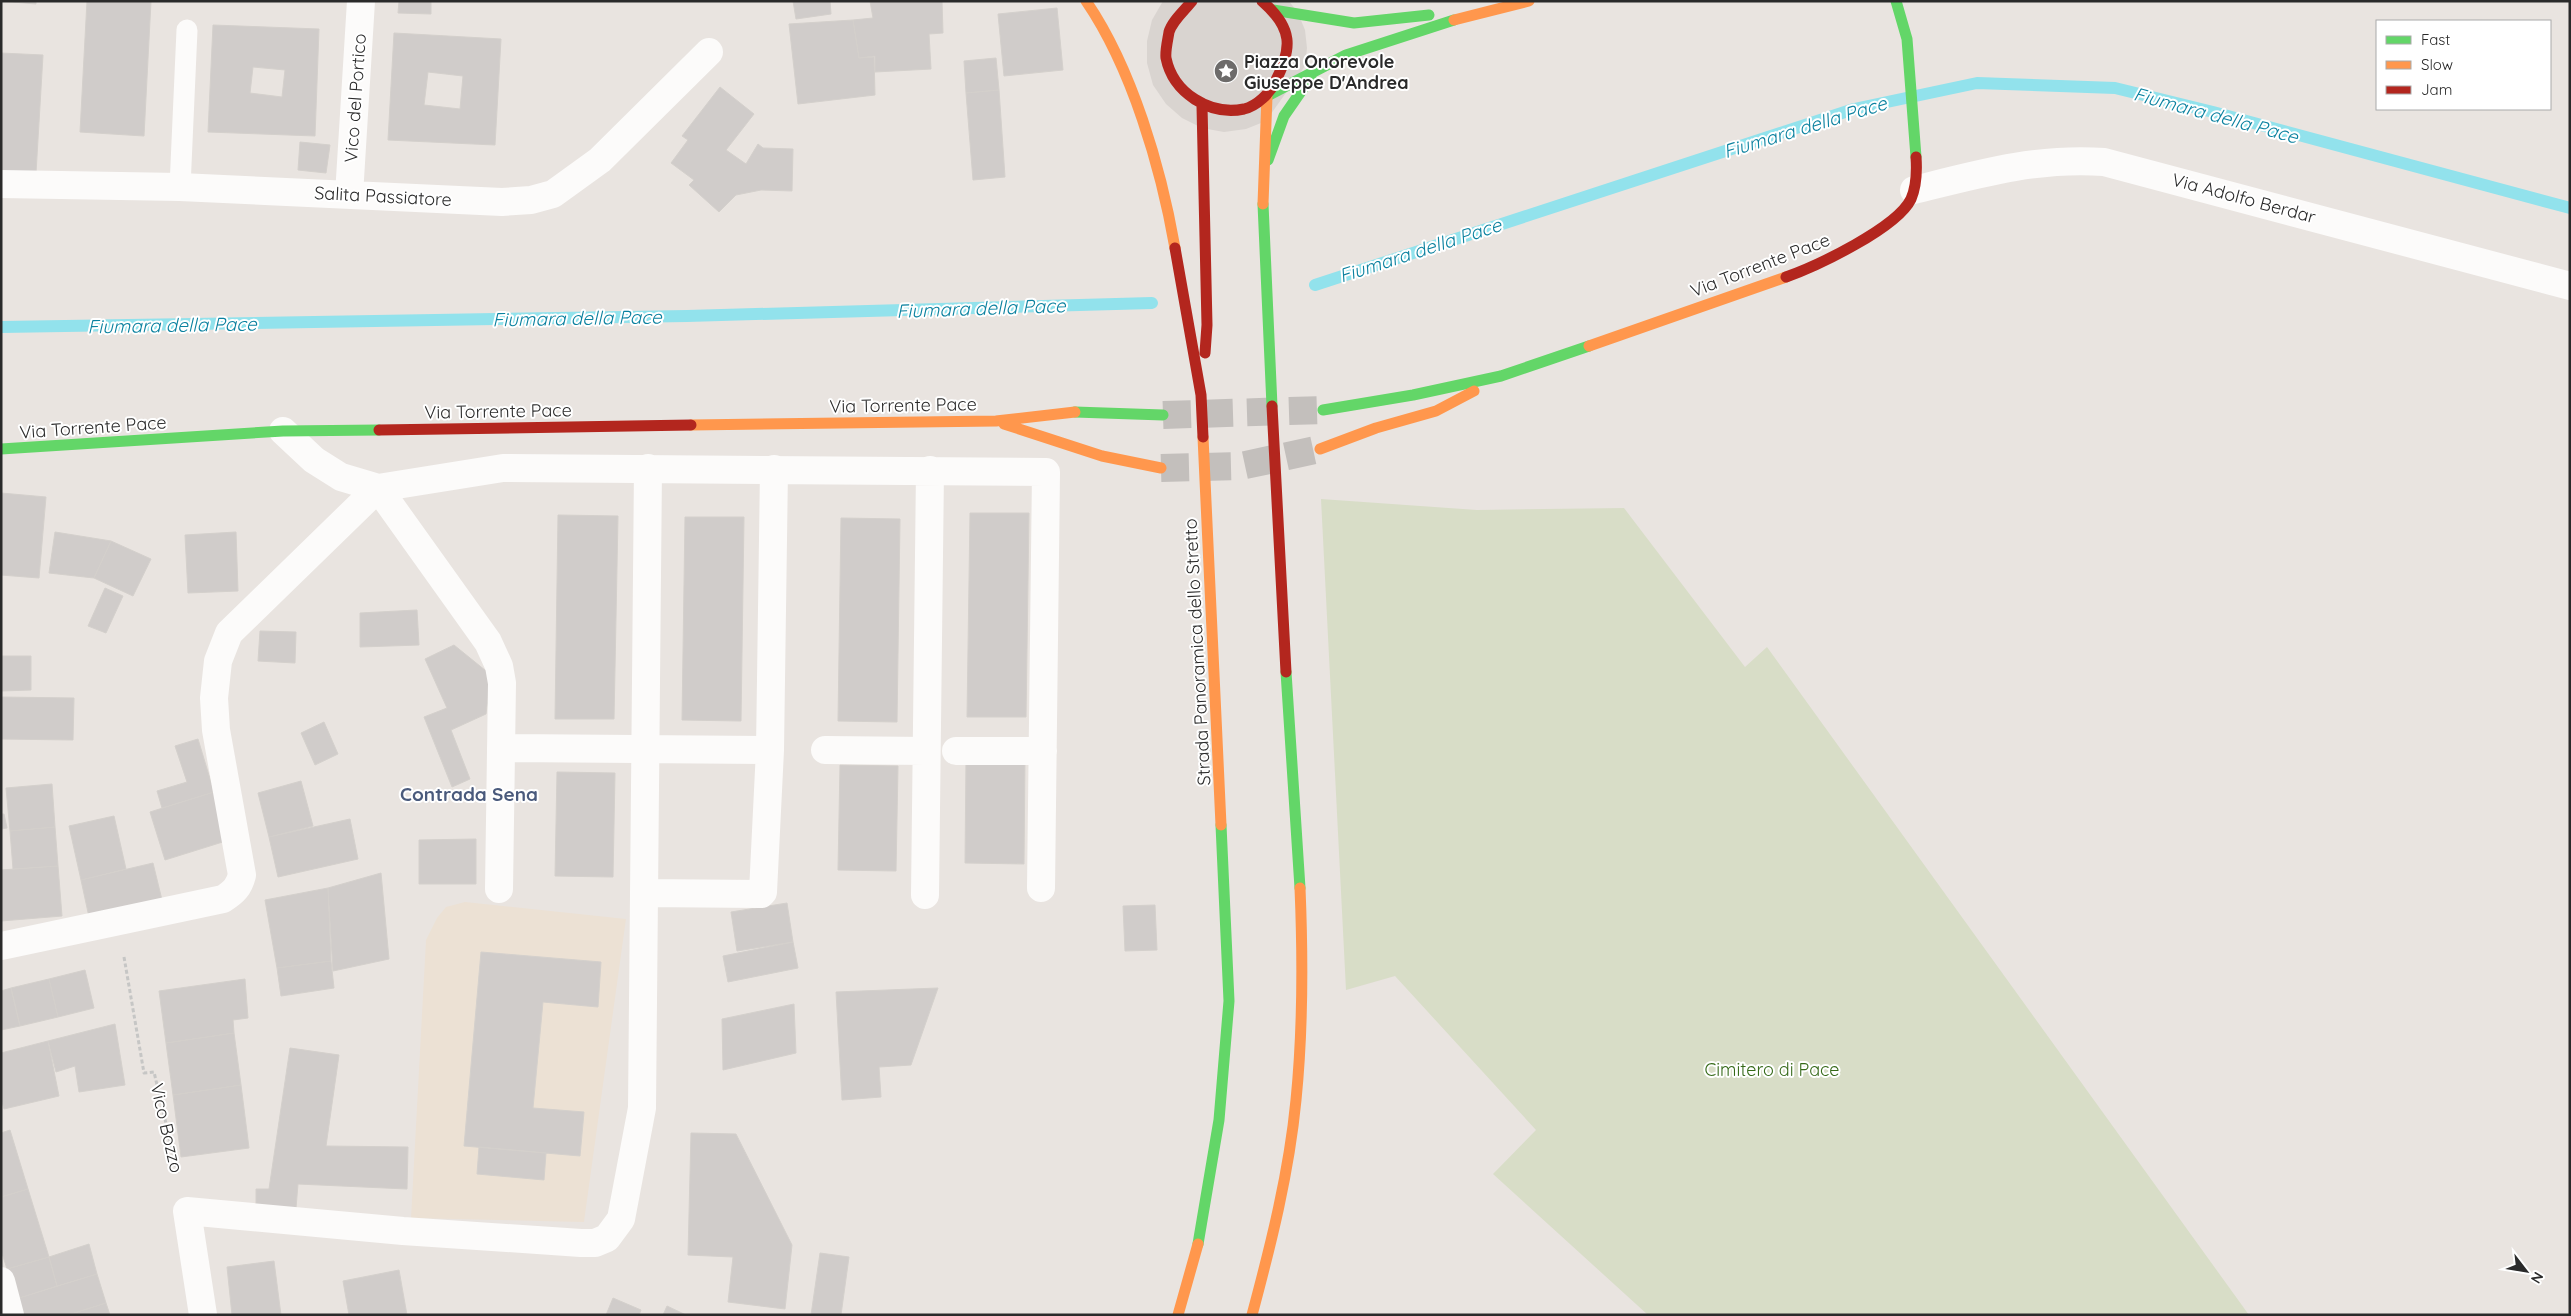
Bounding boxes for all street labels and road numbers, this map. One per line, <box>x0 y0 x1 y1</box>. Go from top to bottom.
street label: Vico del Portico <box>339 33 371 163</box>
street label: Via Adolfo Berdar <box>2170 168 2318 228</box>
street label: Salita Passiatore <box>314 181 452 211</box>
street label: Via Torrente Pace <box>1687 228 1833 302</box>
street label: Via Torrente Pace <box>829 392 977 418</box>
street label: Via Torrente Pace <box>424 398 572 424</box>
street label: Via Torrente Pace <box>19 410 167 444</box>
street label: Strada Panoramica dello Stretto <box>1179 518 1215 786</box>
street label: Vico Bozzo <box>146 1081 188 1175</box>

